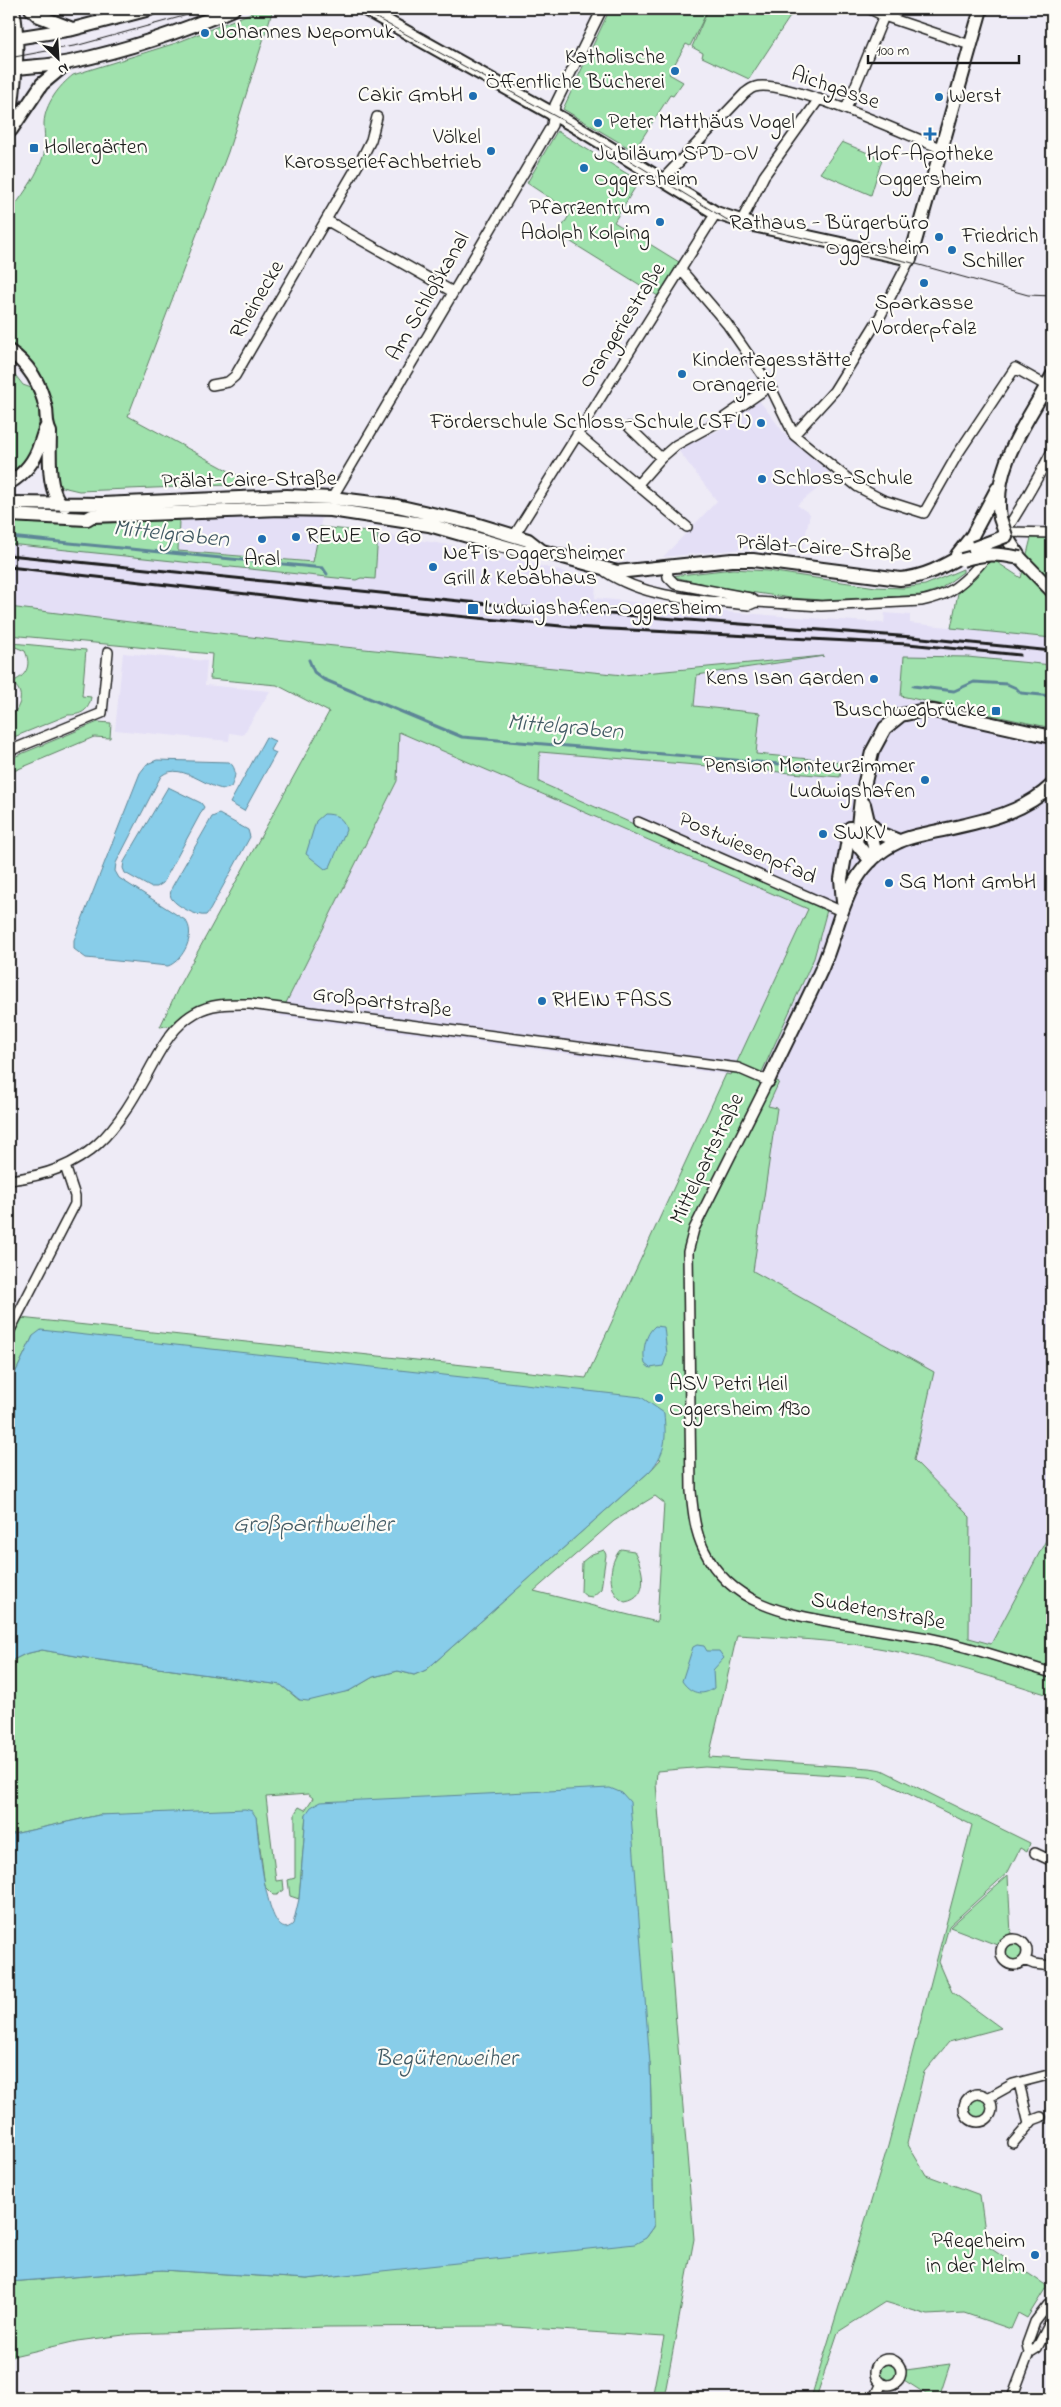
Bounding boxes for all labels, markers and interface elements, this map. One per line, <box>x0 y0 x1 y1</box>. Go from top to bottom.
place label: Johannes Nepomuk <box>215 17 395 49</box>
marker: Johannes Nepomuk <box>199 27 211 39</box>
north arrow <box>32 32 82 82</box>
scale bar <box>868 32 1020 64</box>
text: 100 m <box>876 40 909 62</box>
place label: Katholische Öffentliche Bücherei <box>485 42 665 99</box>
text: N <box>54 57 72 80</box>
street label: Aichgasse <box>786 59 884 120</box>
marker: Katholische Öffentliche Bücherei <box>669 65 681 77</box>
place label: Cakir GmbH <box>358 80 463 112</box>
place label: Werst <box>949 81 1002 113</box>
marker: Cakir GmbH <box>467 90 479 102</box>
marker: Werst <box>933 91 945 103</box>
place label: Peter Matthäus Vogel <box>608 107 795 140</box>
marker: Peter Matthäus Vogel <box>592 117 604 129</box>
place label: Völkel Karosseriefachbetrieb <box>284 122 481 179</box>
marker: Hof-Apotheke Oggersheim <box>924 128 936 140</box>
place label: Hollergärten <box>44 132 148 165</box>
place label: Jubiläum SPD-OV Oggersheim <box>594 139 758 197</box>
place label: Hof-Apotheke Oggersheim <box>867 139 994 197</box>
marker: Hollergärten <box>28 142 40 154</box>
marker: Völkel Karosseriefachbetrieb <box>485 145 497 157</box>
marker: Jubiläum SPD-OV Oggersheim <box>578 162 590 174</box>
place label: Pfarrzentrum Adolph Kolping <box>521 193 650 251</box>
place label: Rathaus - Bürgerbüro Oggersheim <box>729 208 929 266</box>
marker: Pfarrzentrum Adolph Kolping <box>654 216 666 228</box>
place label: Friedrich Schiller <box>961 221 1039 278</box>
street label: Am Schloßkanal <box>379 226 479 368</box>
marker: Rathaus - Bürgerbüro Oggersheim <box>933 231 945 243</box>
marker: Friedrich Schiller <box>946 244 958 256</box>
street label: Rheinecke <box>223 254 294 345</box>
street label: Orangeriestraße <box>572 257 675 396</box>
marker: Sparkasse Vorderpfalz <box>918 277 930 289</box>
place label: Sparkasse Vorderpfalz <box>871 288 977 345</box>
place label: Kindertagesstätte Orangerie <box>692 345 851 403</box>
marker: Kindertagesstätte Orangerie <box>676 368 688 380</box>
place label: Förderschule Schloss-Schule (SFL) <box>429 407 751 439</box>
marker: Förderschule Schloss-Schule (SFL) <box>755 417 767 429</box>
street label: Prälat-Caire-Straße <box>161 463 337 499</box>
place label: Schloss-Schule <box>772 463 913 495</box>
marker: Schloss-Schule <box>756 473 768 485</box>
water label: Mittelgraben <box>111 512 232 559</box>
place label: REWE To Go <box>306 521 421 553</box>
street label: Prälat-Caire-Straße <box>736 527 913 571</box>
marker: REWE To Go <box>290 531 302 543</box>
marker: Aral <box>256 533 268 545</box>
place label: Ne‘Fis Oggersheimer Grill & Kebabhaus <box>443 538 625 595</box>
place label: Aral <box>244 544 280 576</box>
marker: Ne‘Fis Oggersheimer Grill & Kebabhaus <box>427 561 439 573</box>
place label: Ludwigshafen-Oggersheim <box>484 593 721 626</box>
marker: Ludwigshafen-Oggersheim <box>466 602 480 616</box>
place label: Kens Isan Garden <box>706 663 864 695</box>
marker: Kens Isan Garden <box>868 673 880 685</box>
place label: Buschwegbrücke <box>833 695 986 728</box>
water label: Mittelgraben <box>506 705 626 751</box>
marker: Buschwegbrücke <box>990 705 1002 717</box>
place label: Pension Monteurzimmer Ludwigshafen <box>704 751 915 809</box>
marker: Pension Monteurzimmer Ludwigshafen <box>919 774 931 786</box>
street label: Postwiesenpfad <box>673 804 821 894</box>
place label: SWKV <box>833 818 886 850</box>
marker: SWKV <box>817 828 829 840</box>
place label: SG Mont GmbH <box>899 867 1036 899</box>
marker: SG Mont GmbH <box>883 877 895 889</box>
street label: Großpartstraße <box>311 979 453 1027</box>
place label: RHEIN FASS <box>552 985 672 1017</box>
marker: RHEIN FASS <box>536 995 548 1007</box>
street label: Mittelpartstraße <box>662 1088 754 1230</box>
place label: ASV Petri Heil Oggersheim 1930 <box>669 1369 810 1427</box>
marker: ASV Petri Heil Oggersheim 1930 <box>653 1392 665 1404</box>
water label: Großparthweiher <box>233 1508 396 1543</box>
street label: Sudetenstraße <box>808 1584 948 1640</box>
water label: Begütenweiher <box>375 2042 520 2077</box>
place label: Pflegeheim in der Melm <box>926 2226 1025 2283</box>
marker: Pflegeheim in der Melm <box>1029 2249 1041 2261</box>

